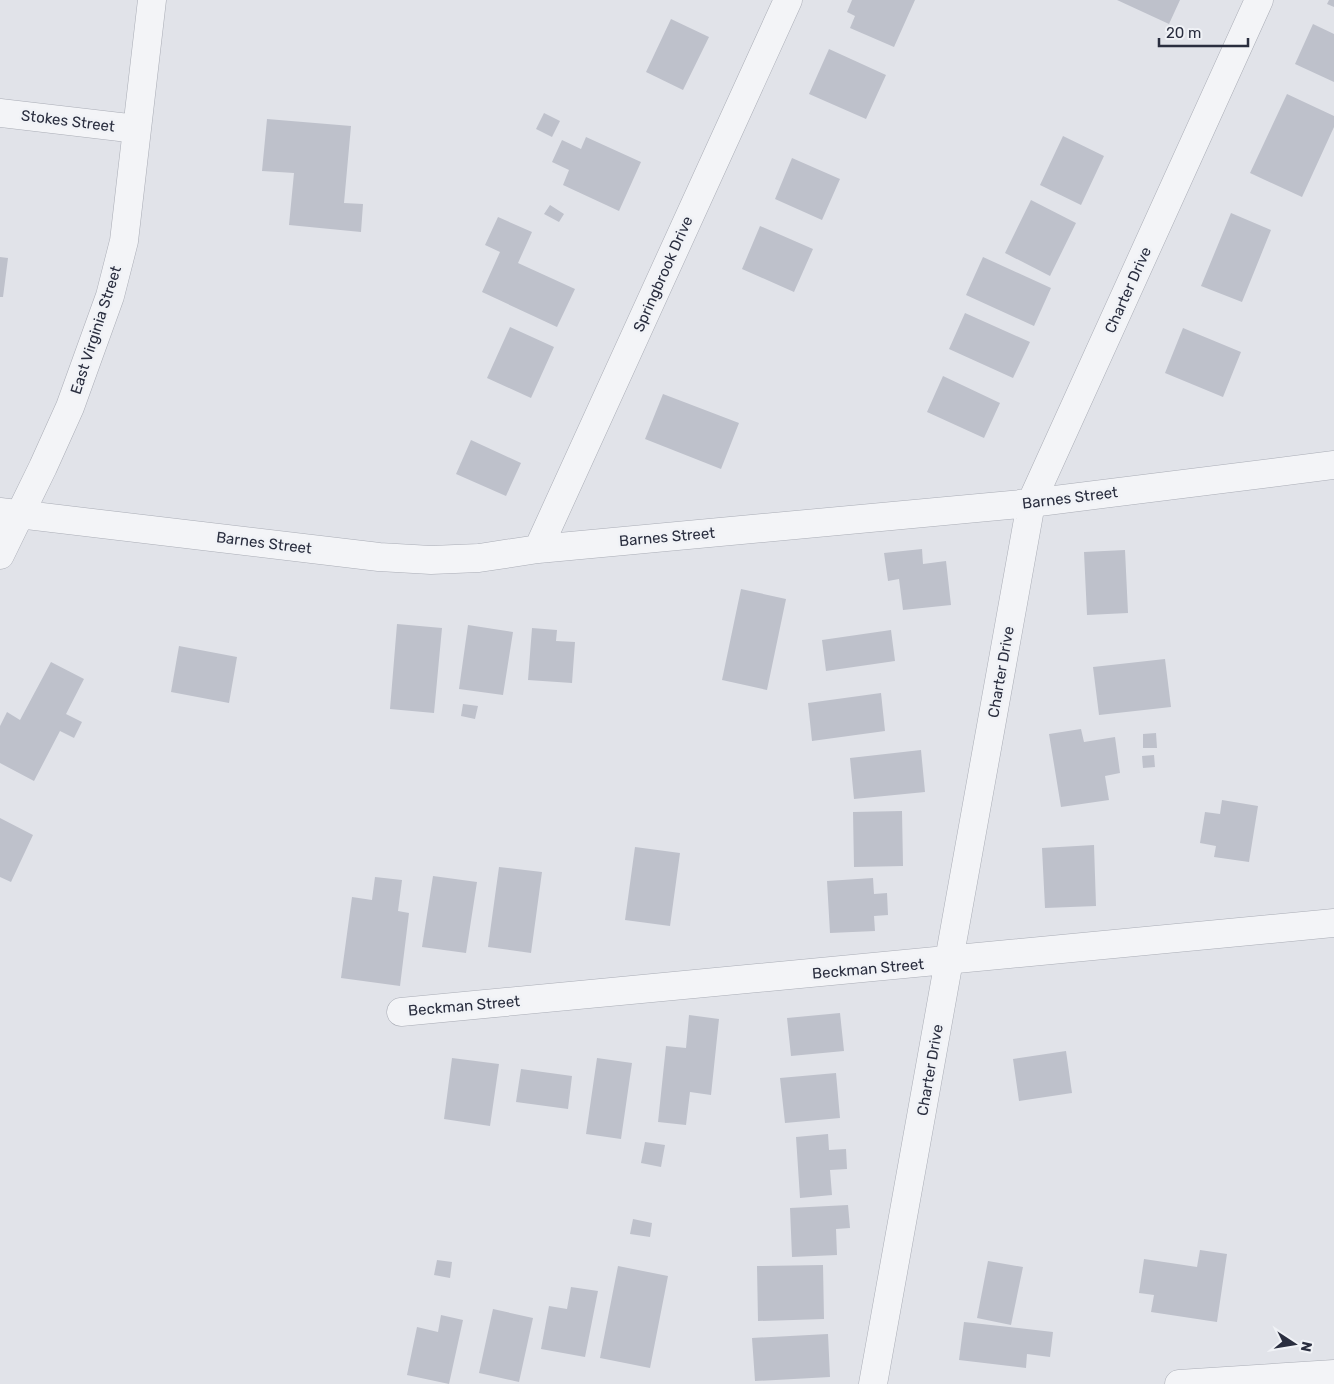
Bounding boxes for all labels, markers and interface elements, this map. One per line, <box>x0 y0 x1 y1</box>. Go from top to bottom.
scale bar <box>1159 15 1248 47</box>
text: 20 m <box>1166 24 1201 42</box>
street label: Stokes Street <box>20 106 116 136</box>
street label: Springbrook Drive <box>629 213 697 335</box>
street label: Charter Drive <box>1101 244 1155 336</box>
street label: East Virginia Street <box>67 264 125 396</box>
street label: Barnes Street <box>1021 483 1119 513</box>
street label: Barnes Street <box>618 524 716 550</box>
street label: Barnes Street <box>215 528 313 558</box>
street label: Charter Drive <box>984 625 1018 719</box>
street label: Beckman Street <box>811 955 925 983</box>
street label: Beckman Street <box>407 992 521 1020</box>
street label: Charter Drive <box>913 1023 947 1117</box>
north arrow <box>1269 1319 1319 1369</box>
text: N <box>1297 1340 1316 1353</box>

